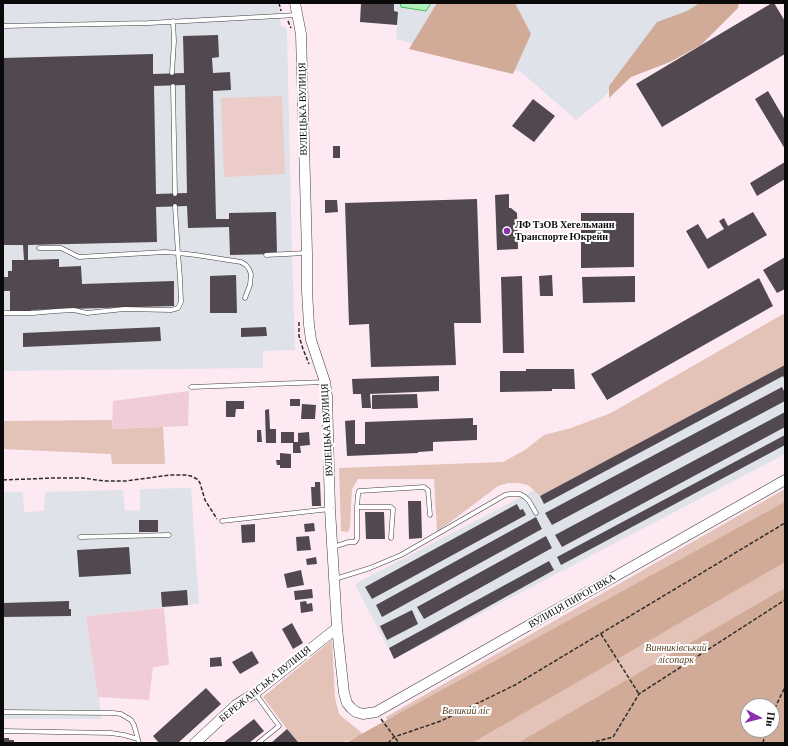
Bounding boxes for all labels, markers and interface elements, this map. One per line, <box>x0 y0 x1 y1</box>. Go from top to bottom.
street label: ВУЛЕЦЬКА ВУЛИЦЯ <box>296 62 310 156</box>
place label: ЛФ ТзОВ Хегельманн Транспорте Юкрейн <box>515 219 615 242</box>
marker: ЛФ ТзОВ Хегельманн Транспорте Юкрейн <box>502 226 512 236</box>
street label: ВУЛЕЦЬКА ВУЛИЦЯ <box>319 383 335 477</box>
street label: ВУЛИЦЯ ПИРОГІВКА <box>526 571 618 631</box>
park label: Винниківський лісопарк <box>645 642 707 666</box>
street label: БЕРЕЖАНСЬКА ВУЛИЦЯ <box>217 643 313 725</box>
north arrow <box>740 698 780 738</box>
park label: Великий ліс <box>442 705 490 717</box>
text: Пн <box>764 711 778 727</box>

